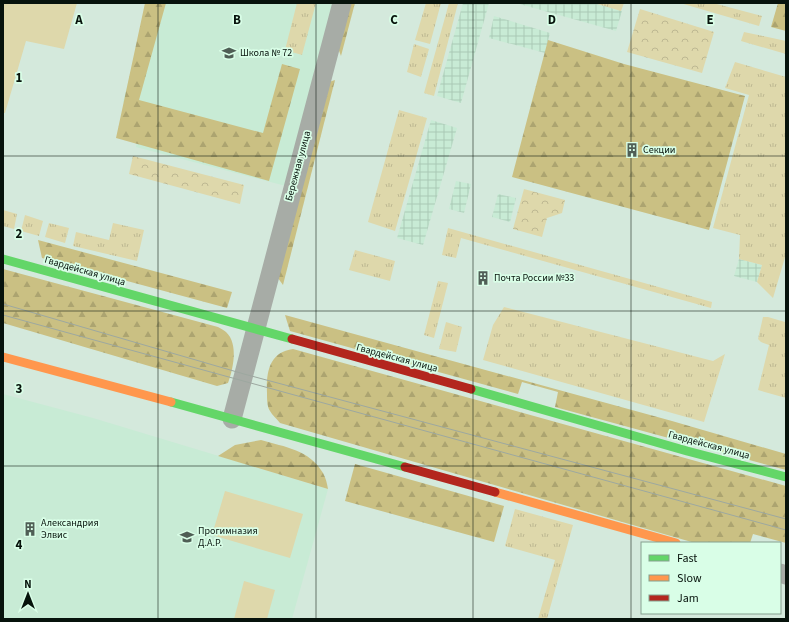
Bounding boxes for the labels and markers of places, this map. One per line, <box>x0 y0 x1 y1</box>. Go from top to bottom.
school or university icon: Школа № 72 <box>221 45 237 61</box>
place label: Школа № 72 <box>240 46 292 60</box>
building icon: Секции <box>624 142 640 158</box>
place label: Секции <box>643 143 676 157</box>
building icon: Почта России №33 <box>475 270 491 286</box>
place label: Почта России №33 <box>494 271 574 285</box>
place label: Александрия Элвис <box>41 516 99 542</box>
building icon: Александрия Элвис <box>22 521 38 537</box>
place label: Прогимназия Д.А.Р. <box>198 524 258 550</box>
school or university icon: Прогимназия Д.А.Р. <box>179 529 195 545</box>

